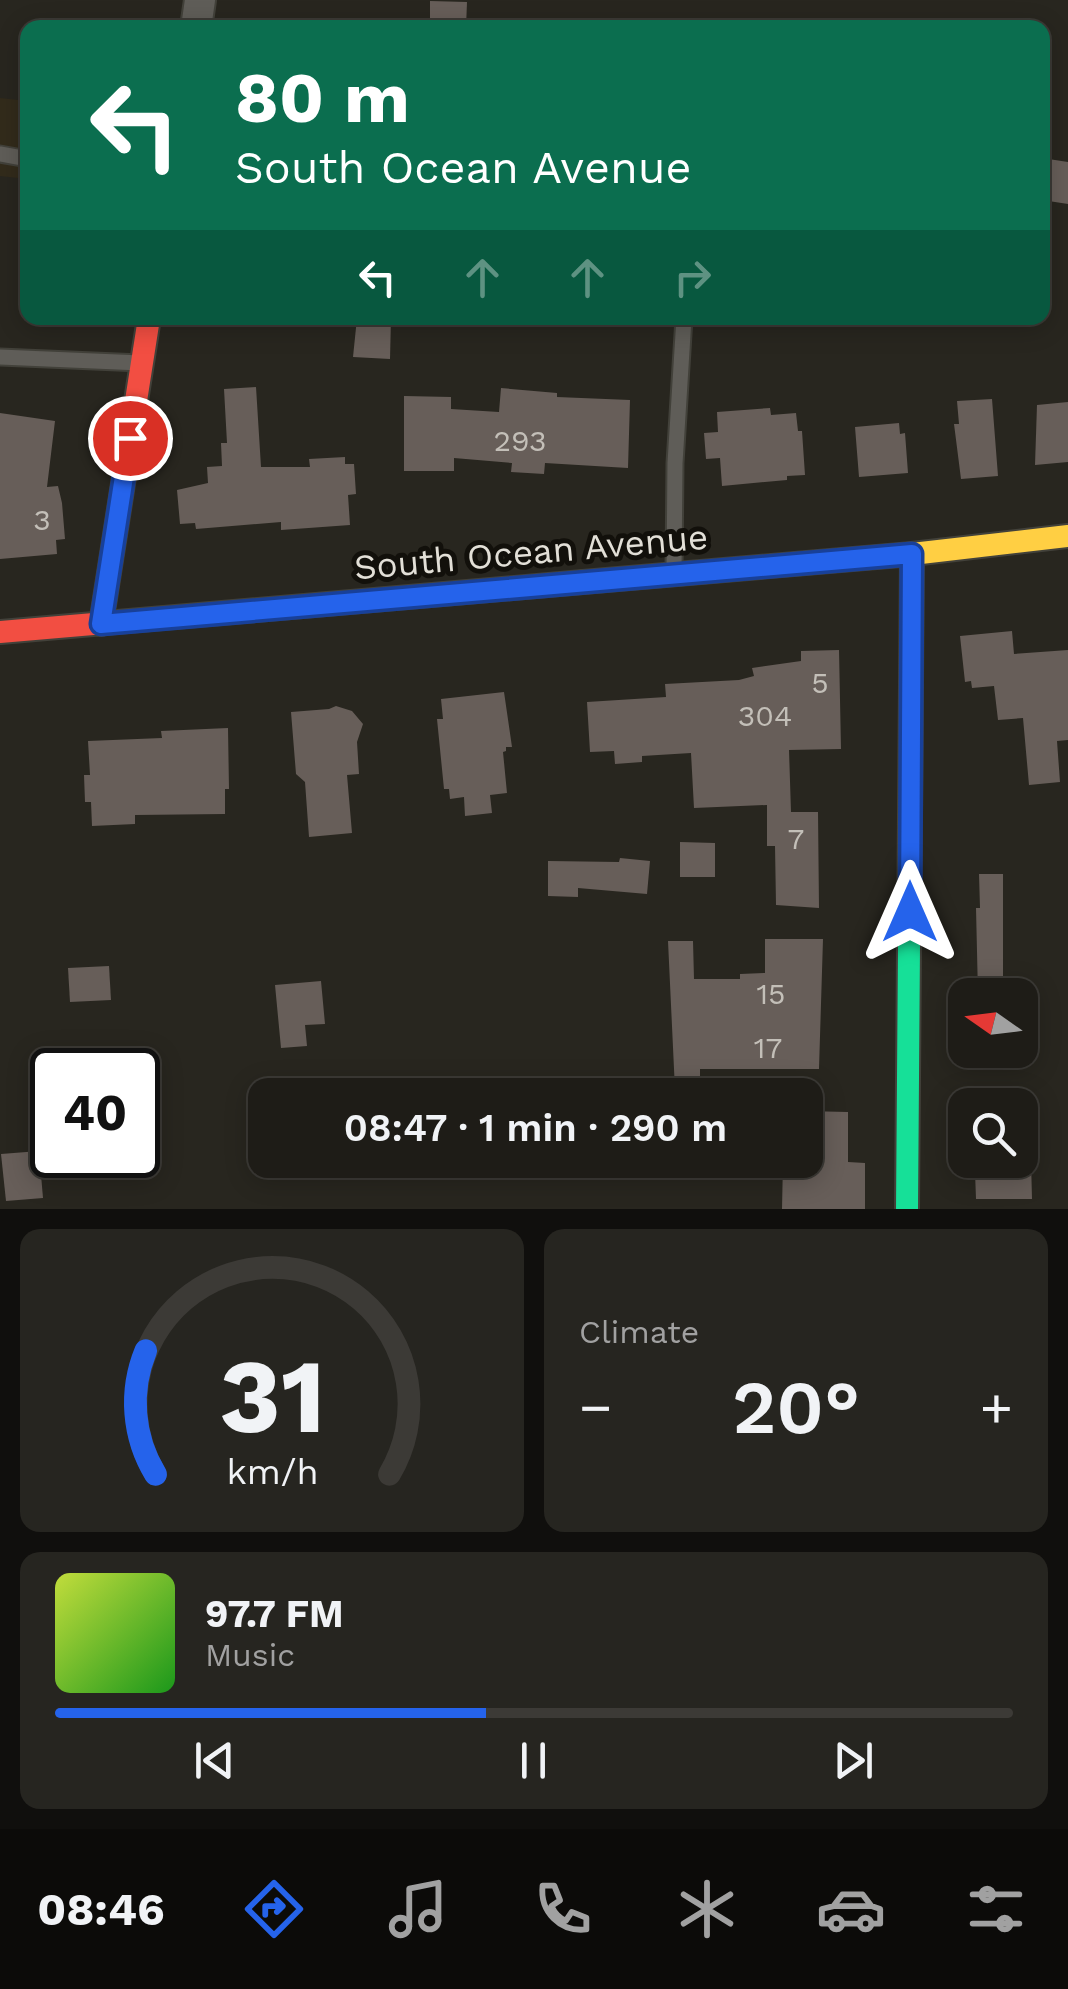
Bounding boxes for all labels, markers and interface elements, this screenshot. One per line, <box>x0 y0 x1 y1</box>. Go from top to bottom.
text: 80 m <box>235 57 410 139</box>
icon: left <box>70 60 200 190</box>
text: South Ocean Avenue <box>235 141 692 194</box>
icon: left <box>350 250 405 305</box>
icon: ahead <box>455 250 510 305</box>
icon: ahead <box>560 250 615 305</box>
icon: right <box>665 250 720 305</box>
pin <box>88 396 173 481</box>
icon: arrive <box>103 411 158 466</box>
house number: 293 <box>494 423 546 458</box>
house number: 3 <box>33 502 51 537</box>
street label: South Ocean Avenue <box>352 516 710 588</box>
house number: 5 <box>811 665 829 700</box>
house number: 304 <box>738 698 792 733</box>
house number: 7 <box>788 821 804 856</box>
position arrow <box>858 860 962 964</box>
house number: 15 <box>756 976 786 1011</box>
north arrow <box>948 978 1038 1068</box>
map controls <box>948 978 1038 1178</box>
house number: 17 <box>754 1030 782 1065</box>
speed limit sign: 40 <box>30 1048 160 1178</box>
button: search <box>948 1088 1038 1178</box>
text: 08:47 · 1 min · 290 m <box>344 1106 727 1150</box>
text: Climate <box>579 1313 699 1351</box>
text: 31 <box>219 1335 325 1457</box>
text: 20° <box>732 1363 860 1451</box>
text: − <box>579 1375 612 1439</box>
text: + <box>980 1375 1013 1439</box>
text: km/h <box>226 1451 318 1493</box>
text: 97.7 FM <box>205 1592 344 1636</box>
text: Music <box>205 1636 295 1674</box>
icon: previous <box>187 1733 242 1788</box>
icon: pause <box>506 1733 561 1788</box>
icon: next <box>826 1733 881 1788</box>
icon: directions <box>239 1874 309 1944</box>
icon: music <box>383 1874 453 1944</box>
icon: phone <box>528 1874 598 1944</box>
icon: climate <box>672 1874 742 1944</box>
icon: car <box>816 1874 886 1944</box>
icon: filters <box>961 1874 1031 1944</box>
text: 08:46 <box>37 1883 165 1936</box>

